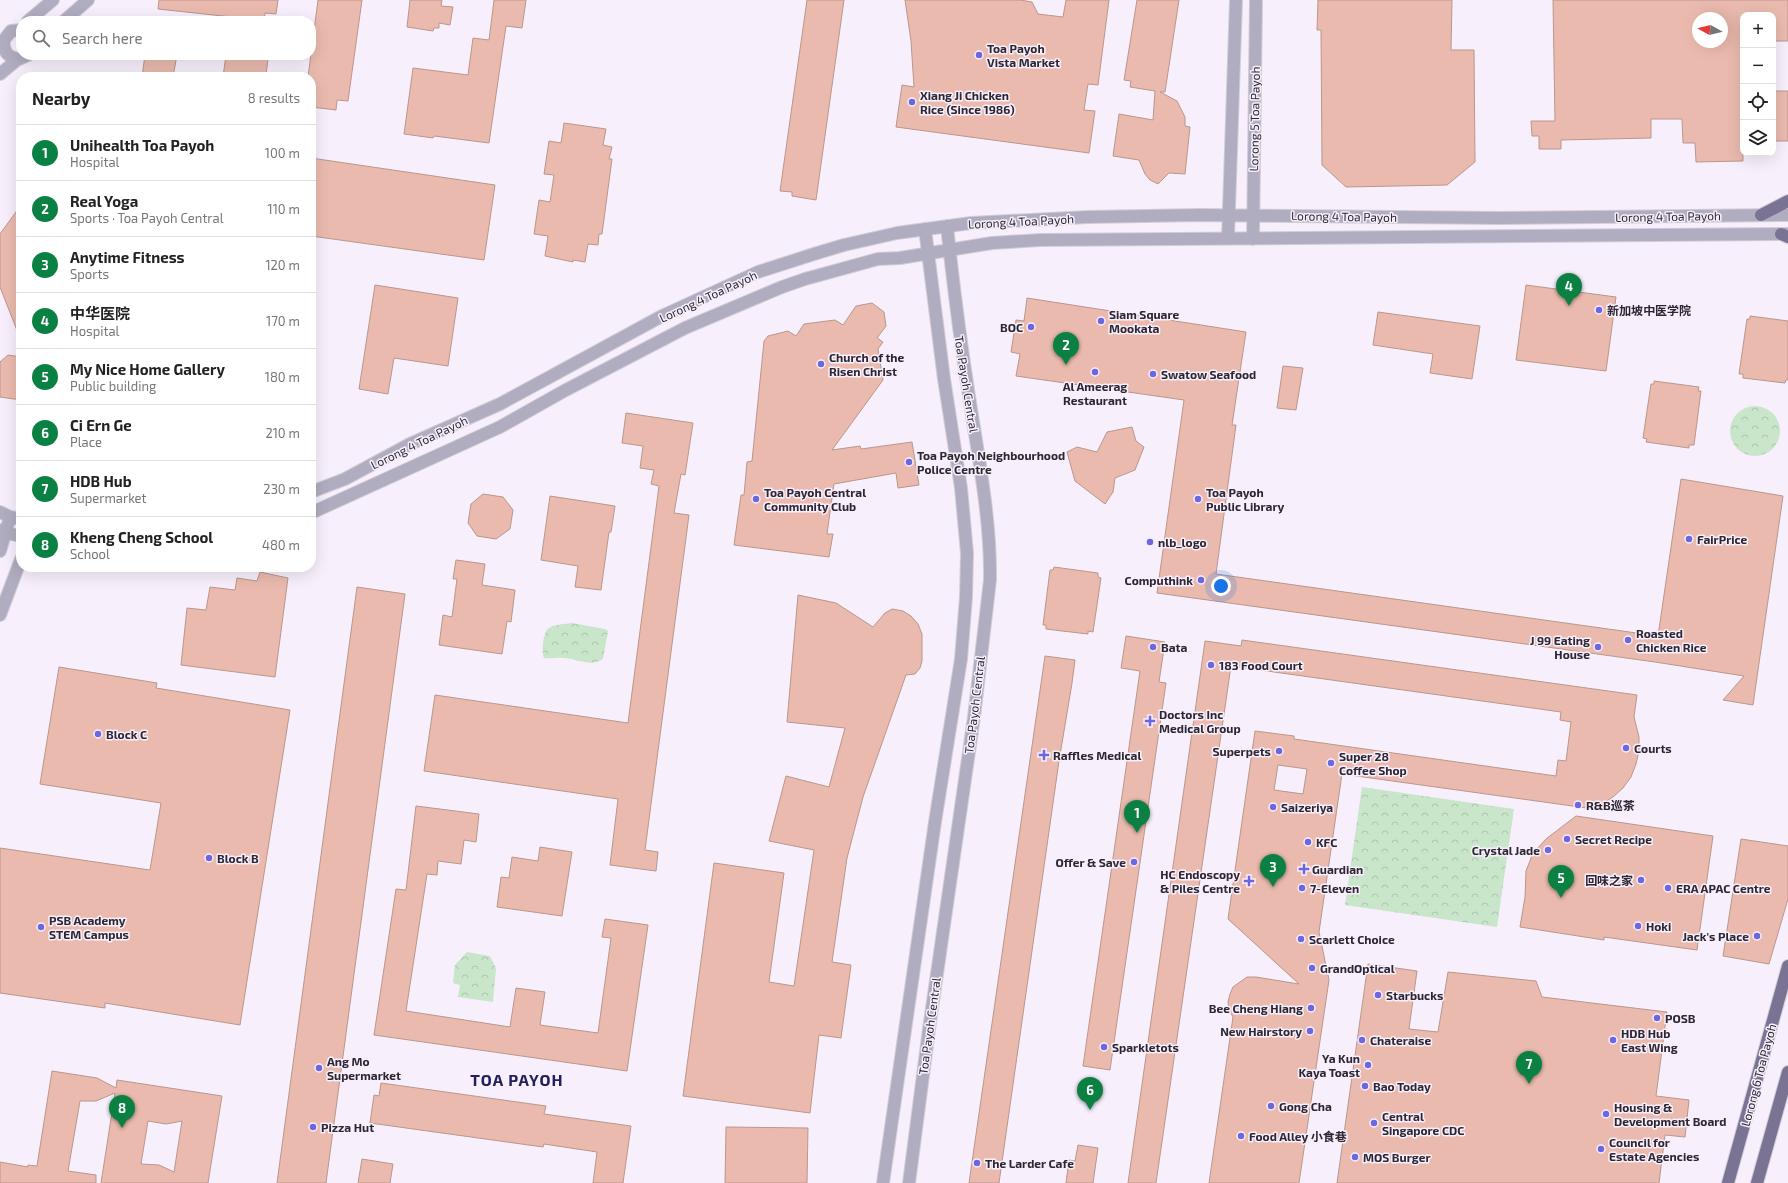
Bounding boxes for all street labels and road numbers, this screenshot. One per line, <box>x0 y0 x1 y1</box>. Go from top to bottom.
street label: Lorong 5 Toa Payoh <box>1246 66 1262 172</box>
street label: Lorong 4 Toa Payoh <box>1291 208 1397 224</box>
street label: Lorong 4 Toa Payoh <box>1615 208 1721 224</box>
street label: Lorong 4 Toa Payoh <box>968 211 1074 231</box>
street label: Lorong 4 Toa Payoh <box>657 267 759 325</box>
street label: Toa Payoh Central <box>952 335 982 434</box>
street label: Lorong 4 Toa Payoh <box>368 412 470 472</box>
street label: Toa Payoh Central <box>961 655 987 754</box>
street label: Toa Payoh Central <box>915 976 943 1075</box>
street label: Lorong 6 Toa Payoh <box>1738 1022 1778 1128</box>

